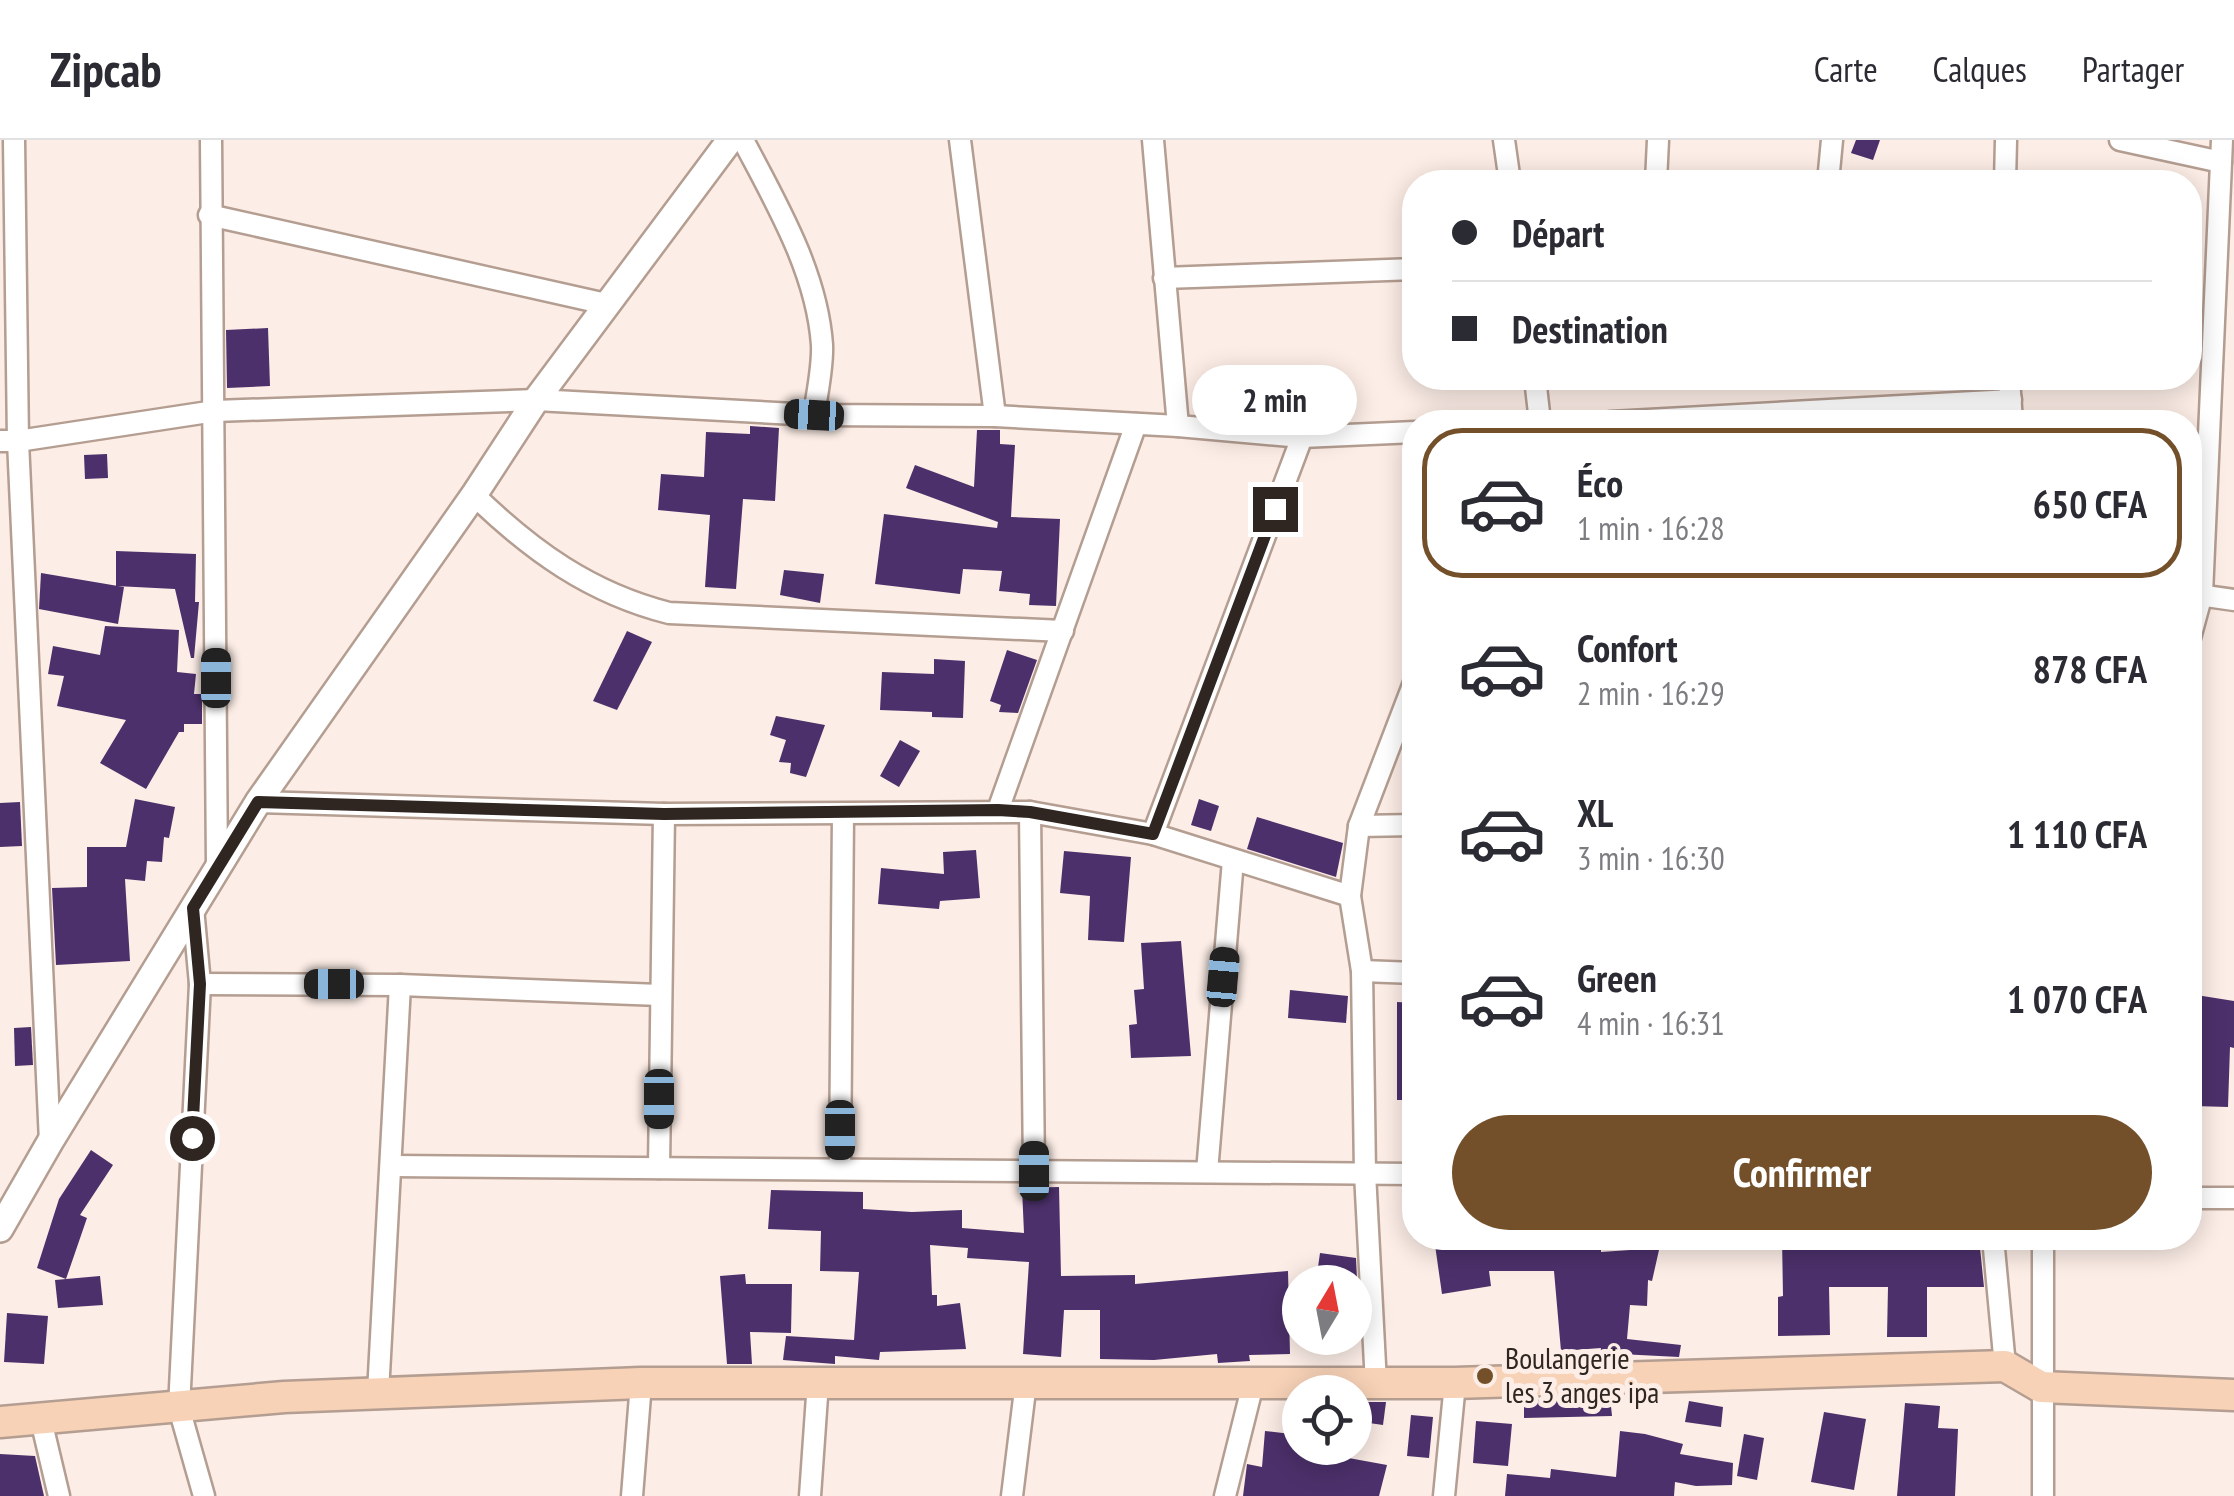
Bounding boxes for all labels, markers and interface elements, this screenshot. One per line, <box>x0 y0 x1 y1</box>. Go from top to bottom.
text: Zipcab <box>50 38 162 100</box>
text: Carte <box>1814 46 1878 92</box>
text: Calques <box>1933 46 2027 92</box>
text: Partager <box>2082 46 2184 92</box>
text: Départ <box>1512 208 1604 257</box>
text: Destination <box>1512 304 1668 353</box>
callout: 2 min <box>1192 364 1358 434</box>
text: 2 min <box>1242 379 1307 421</box>
car <box>783 398 845 432</box>
icon: car <box>1457 458 1547 548</box>
text: Éco <box>1577 458 1623 507</box>
text: 650 CFA <box>2033 479 2147 528</box>
route end <box>1253 487 1298 532</box>
text: 1 min · 16:28 <box>1577 507 1725 549</box>
icon: car <box>1457 623 1547 713</box>
text: Confort <box>1577 623 1677 672</box>
text: 878 CFA <box>2033 644 2147 693</box>
car <box>201 648 231 708</box>
text: 2 min · 16:29 <box>1577 672 1725 714</box>
icon: car <box>1457 788 1547 878</box>
text: XL <box>1577 788 1613 837</box>
text: 1 110 CFA <box>2007 809 2147 858</box>
text: 3 min · 16:30 <box>1577 837 1725 879</box>
car <box>1205 946 1241 1008</box>
icon: car <box>1457 953 1547 1043</box>
text: Green <box>1577 953 1657 1002</box>
car <box>304 969 364 999</box>
text: 1 070 CFA <box>2007 974 2147 1023</box>
text: 4 min · 16:31 <box>1577 1002 1725 1044</box>
car <box>644 1069 674 1129</box>
car <box>825 1100 855 1160</box>
button: Confirmer <box>1452 1115 2152 1230</box>
route start <box>170 1116 215 1161</box>
car <box>1019 1141 1049 1201</box>
north arrow <box>1282 1265 1372 1355</box>
map controls <box>1282 1265 1372 1465</box>
place label: Boulangerie les 3 anges ipa <box>1505 1338 1659 1411</box>
marker: Boulangerie les 3 anges ipa <box>1474 1365 1496 1387</box>
button: locate <box>1282 1375 1372 1465</box>

